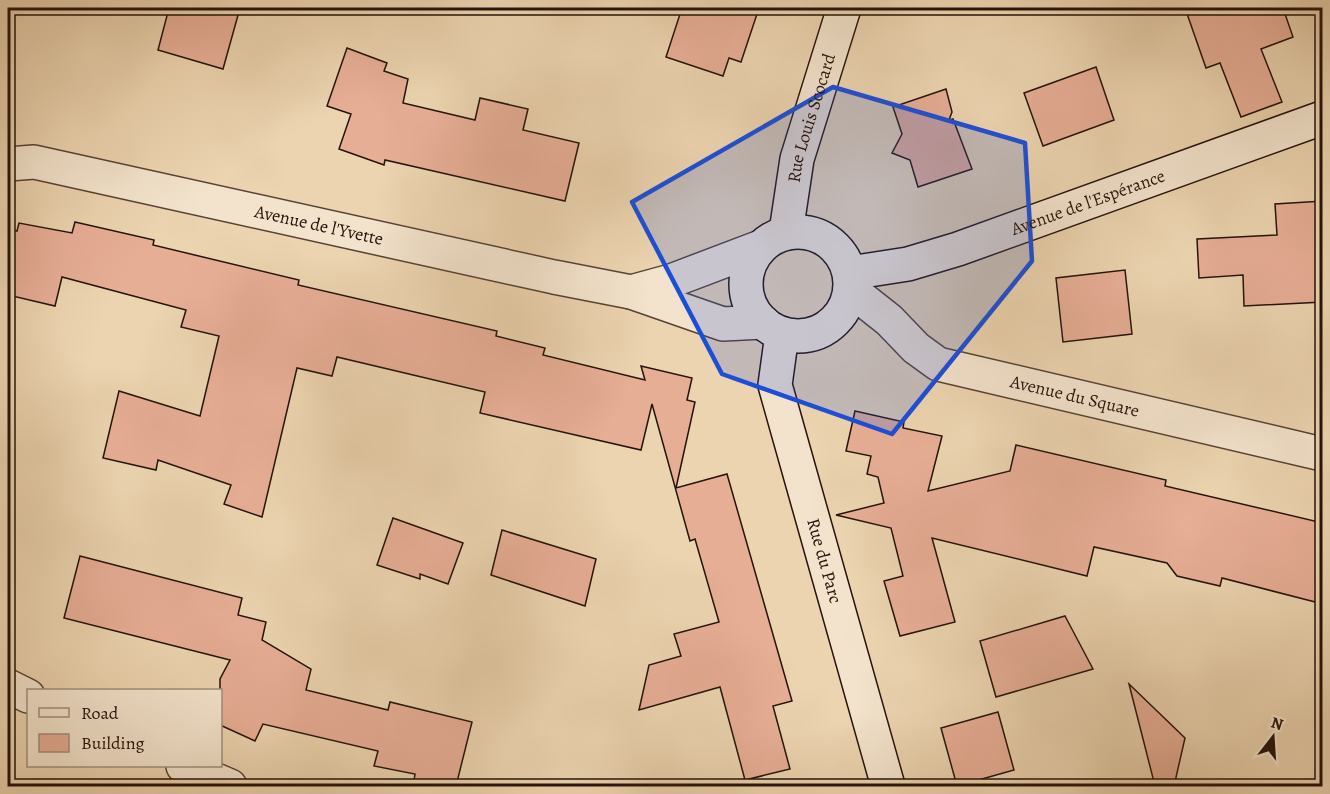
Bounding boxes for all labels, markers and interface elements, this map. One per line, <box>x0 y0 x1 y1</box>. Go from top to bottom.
street label: Rue Louis Scocard <box>782 50 841 184</box>
street label: Avenue de l'Espérance <box>1007 164 1168 241</box>
street label: Avenue de l'Yvette <box>251 199 386 251</box>
street label: Avenue du Square <box>1007 369 1142 423</box>
street label: Rue du Parc <box>801 515 848 606</box>
legend <box>27 689 222 767</box>
text: Road <box>81 701 119 725</box>
north arrow <box>1243 707 1303 767</box>
text: N <box>1268 711 1286 736</box>
text: Building <box>81 731 145 755</box>

